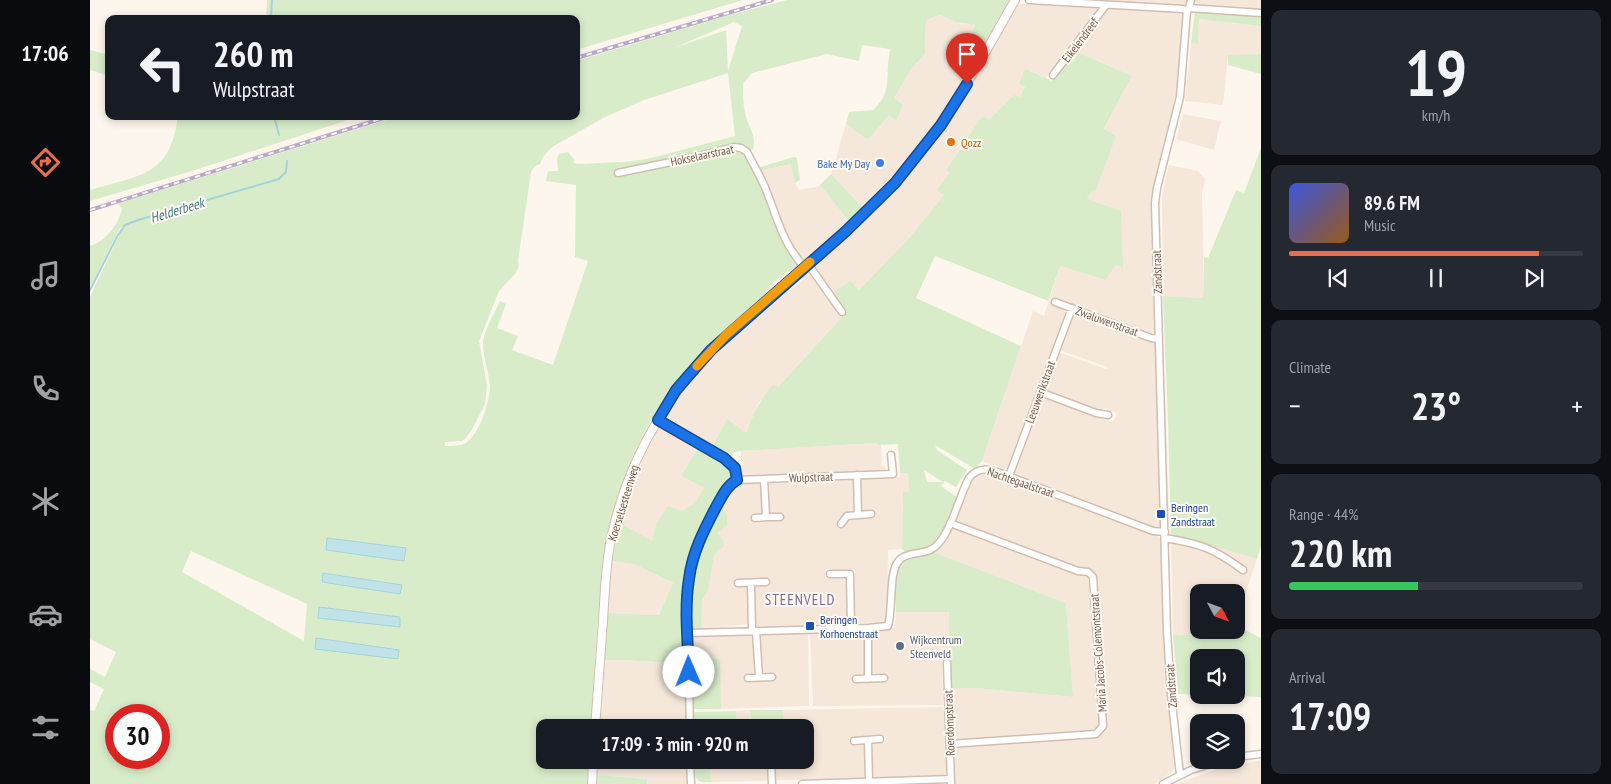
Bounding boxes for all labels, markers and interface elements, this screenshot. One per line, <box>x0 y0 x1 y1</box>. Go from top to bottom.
street label: Eikelendreef <box>1058 14 1102 65</box>
text: 19 <box>1405 30 1467 114</box>
text: 260 m <box>213 31 294 77</box>
pin <box>946 33 988 84</box>
icon: left <box>130 35 195 100</box>
text: 17:06 <box>21 39 69 67</box>
icon: arrive <box>953 40 981 68</box>
text: Wulpstraat <box>213 75 294 103</box>
text: km/h <box>1422 105 1450 125</box>
place label: Qozz <box>961 135 981 150</box>
marker: Qozz <box>945 136 957 148</box>
street label: Hokselaarstraat <box>669 141 736 169</box>
icon: directions <box>28 145 63 180</box>
place label: Bake My Day <box>818 156 870 171</box>
marker: Bake My Day <box>874 157 886 169</box>
text: 89.6 FM <box>1364 191 1420 215</box>
water label: Helderbeek <box>148 193 208 227</box>
text: Music <box>1364 215 1396 235</box>
street label: Zandstraat <box>1149 249 1165 294</box>
icon: music <box>28 258 63 293</box>
icon: previous <box>1324 264 1352 292</box>
icon: pause <box>1422 264 1450 292</box>
icon: next <box>1520 264 1548 292</box>
street label: Zwaluwenstraat <box>1074 303 1141 340</box>
text: Climate <box>1289 357 1331 377</box>
street label: Leeuwerikstraat <box>1022 358 1058 425</box>
icon: phone <box>28 371 63 406</box>
text: 23° <box>1411 381 1461 430</box>
text: − <box>1289 387 1301 424</box>
text: + <box>1571 387 1583 424</box>
street label: Koerselsesteenweg <box>604 463 642 543</box>
street label: Nachtegaalstraat <box>985 464 1057 501</box>
street label: Wulpstraat <box>789 469 834 485</box>
icon: climate <box>28 484 63 519</box>
place label: Beringen Zandstraat <box>1171 500 1216 529</box>
text: Range · 44% <box>1289 504 1358 524</box>
marker: Beringen Zandstraat <box>1155 508 1167 520</box>
text: 220 km <box>1289 528 1392 577</box>
north arrow <box>1190 584 1245 639</box>
map controls <box>1190 584 1245 769</box>
district label: STEENVELD <box>765 590 835 609</box>
street label: Maria Jacobs-Colemontstraat <box>1086 593 1110 713</box>
icon: car <box>28 597 63 632</box>
place label: Beringen Korhoenstraat <box>820 612 879 641</box>
marker: Beringen Korhoenstraat <box>804 620 816 632</box>
place label: Wijkcentrum Steenveld <box>910 632 962 661</box>
marker: Wijkcentrum Steenveld <box>894 640 906 652</box>
position arrow <box>662 645 714 697</box>
button: sound <box>1190 649 1245 704</box>
street label: Zandstraat <box>1162 663 1180 708</box>
text: Arrival <box>1289 667 1325 687</box>
street label: Roerdompstraat <box>940 689 958 756</box>
text: 17:09 <box>1289 691 1371 740</box>
speed limit sign: 30 <box>105 704 170 769</box>
icon: filters <box>28 710 63 745</box>
button: layers <box>1190 714 1245 769</box>
text: 17:09 · 3 min · 920 m <box>602 732 748 756</box>

